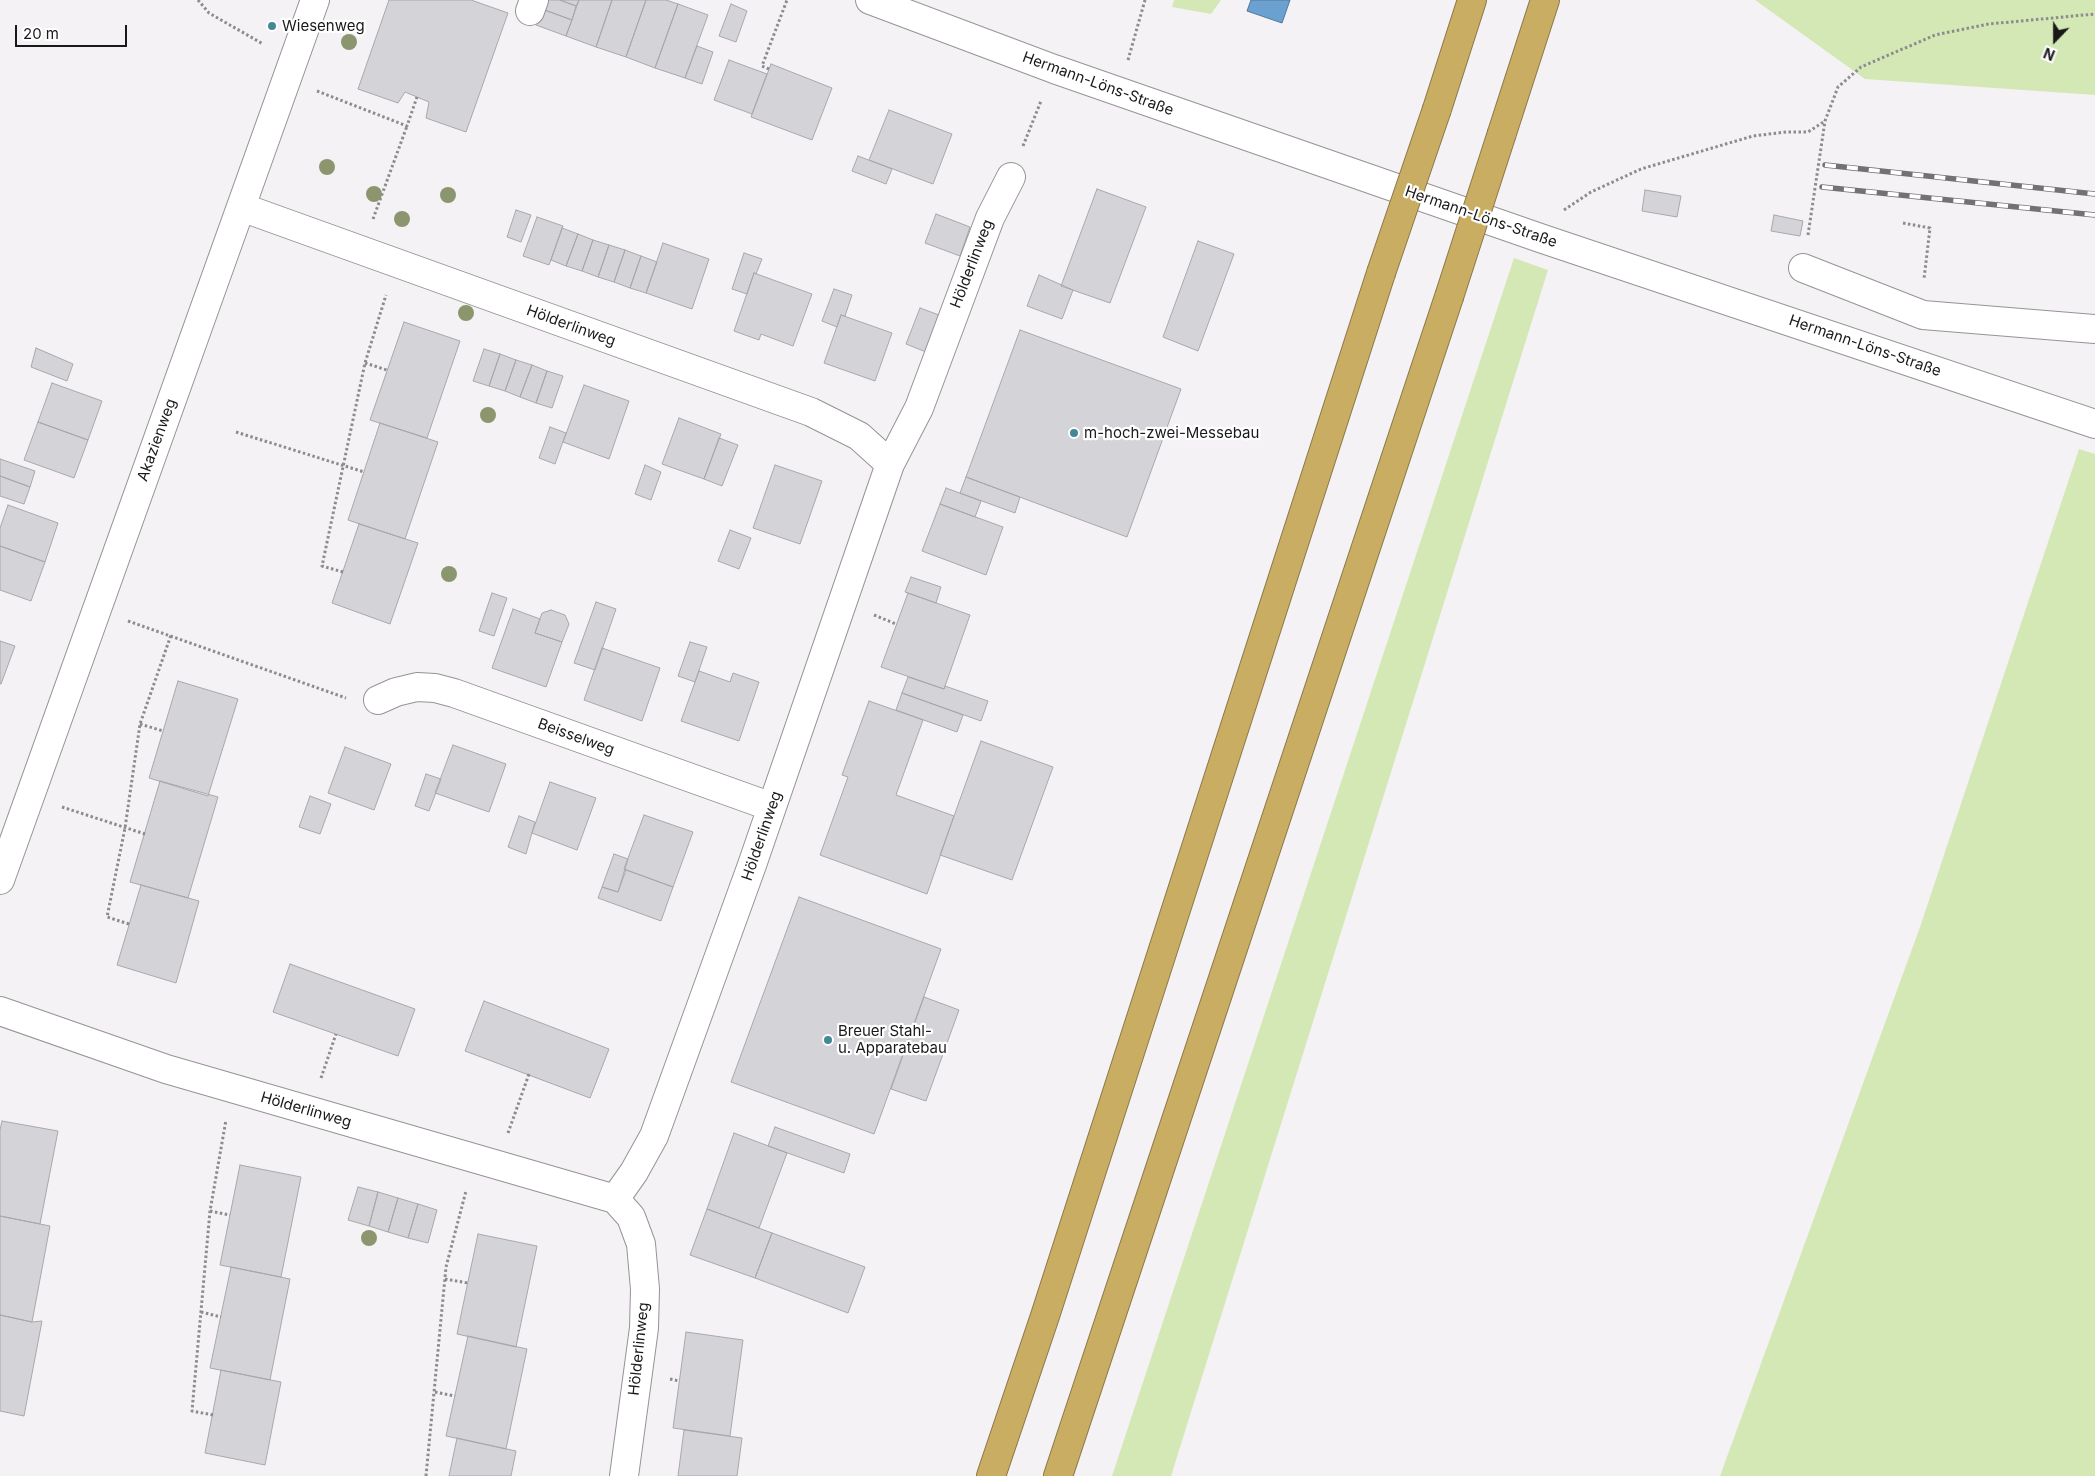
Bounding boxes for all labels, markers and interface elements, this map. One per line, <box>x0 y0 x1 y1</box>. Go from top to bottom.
scale bar <box>18 15 130 47</box>
north arrow <box>2030 15 2080 65</box>
place label: Wiesenweg <box>282 17 365 35</box>
marker: Wiesenweg <box>266 20 278 32</box>
text: 20 m <box>23 24 59 43</box>
text: N <box>2041 44 2057 64</box>
street label: Hermann-Löns-Straße <box>1020 48 1176 120</box>
street label: Hermann-Löns-Straße <box>1403 182 1559 252</box>
street label: Hölderlinweg <box>947 217 997 311</box>
street label: Hölderlinweg <box>524 302 618 350</box>
street label: Hermann-Löns-Straße <box>1787 311 1943 381</box>
street label: Akazienweg <box>134 396 180 484</box>
place label: m-hoch-zwei-Messebau <box>1084 424 1259 442</box>
marker: m-hoch-zwei-Messebau <box>1068 427 1080 439</box>
street label: Beisselweg <box>535 715 617 759</box>
street label: Hölderlinweg <box>738 789 786 883</box>
place label: Breuer Stahl- u. Apparatebau <box>838 1022 947 1057</box>
marker: Breuer Stahl- u. Apparatebau <box>822 1034 834 1046</box>
street label: Hölderlinweg <box>259 1088 353 1132</box>
street label: Hölderlinweg <box>625 1301 653 1397</box>

